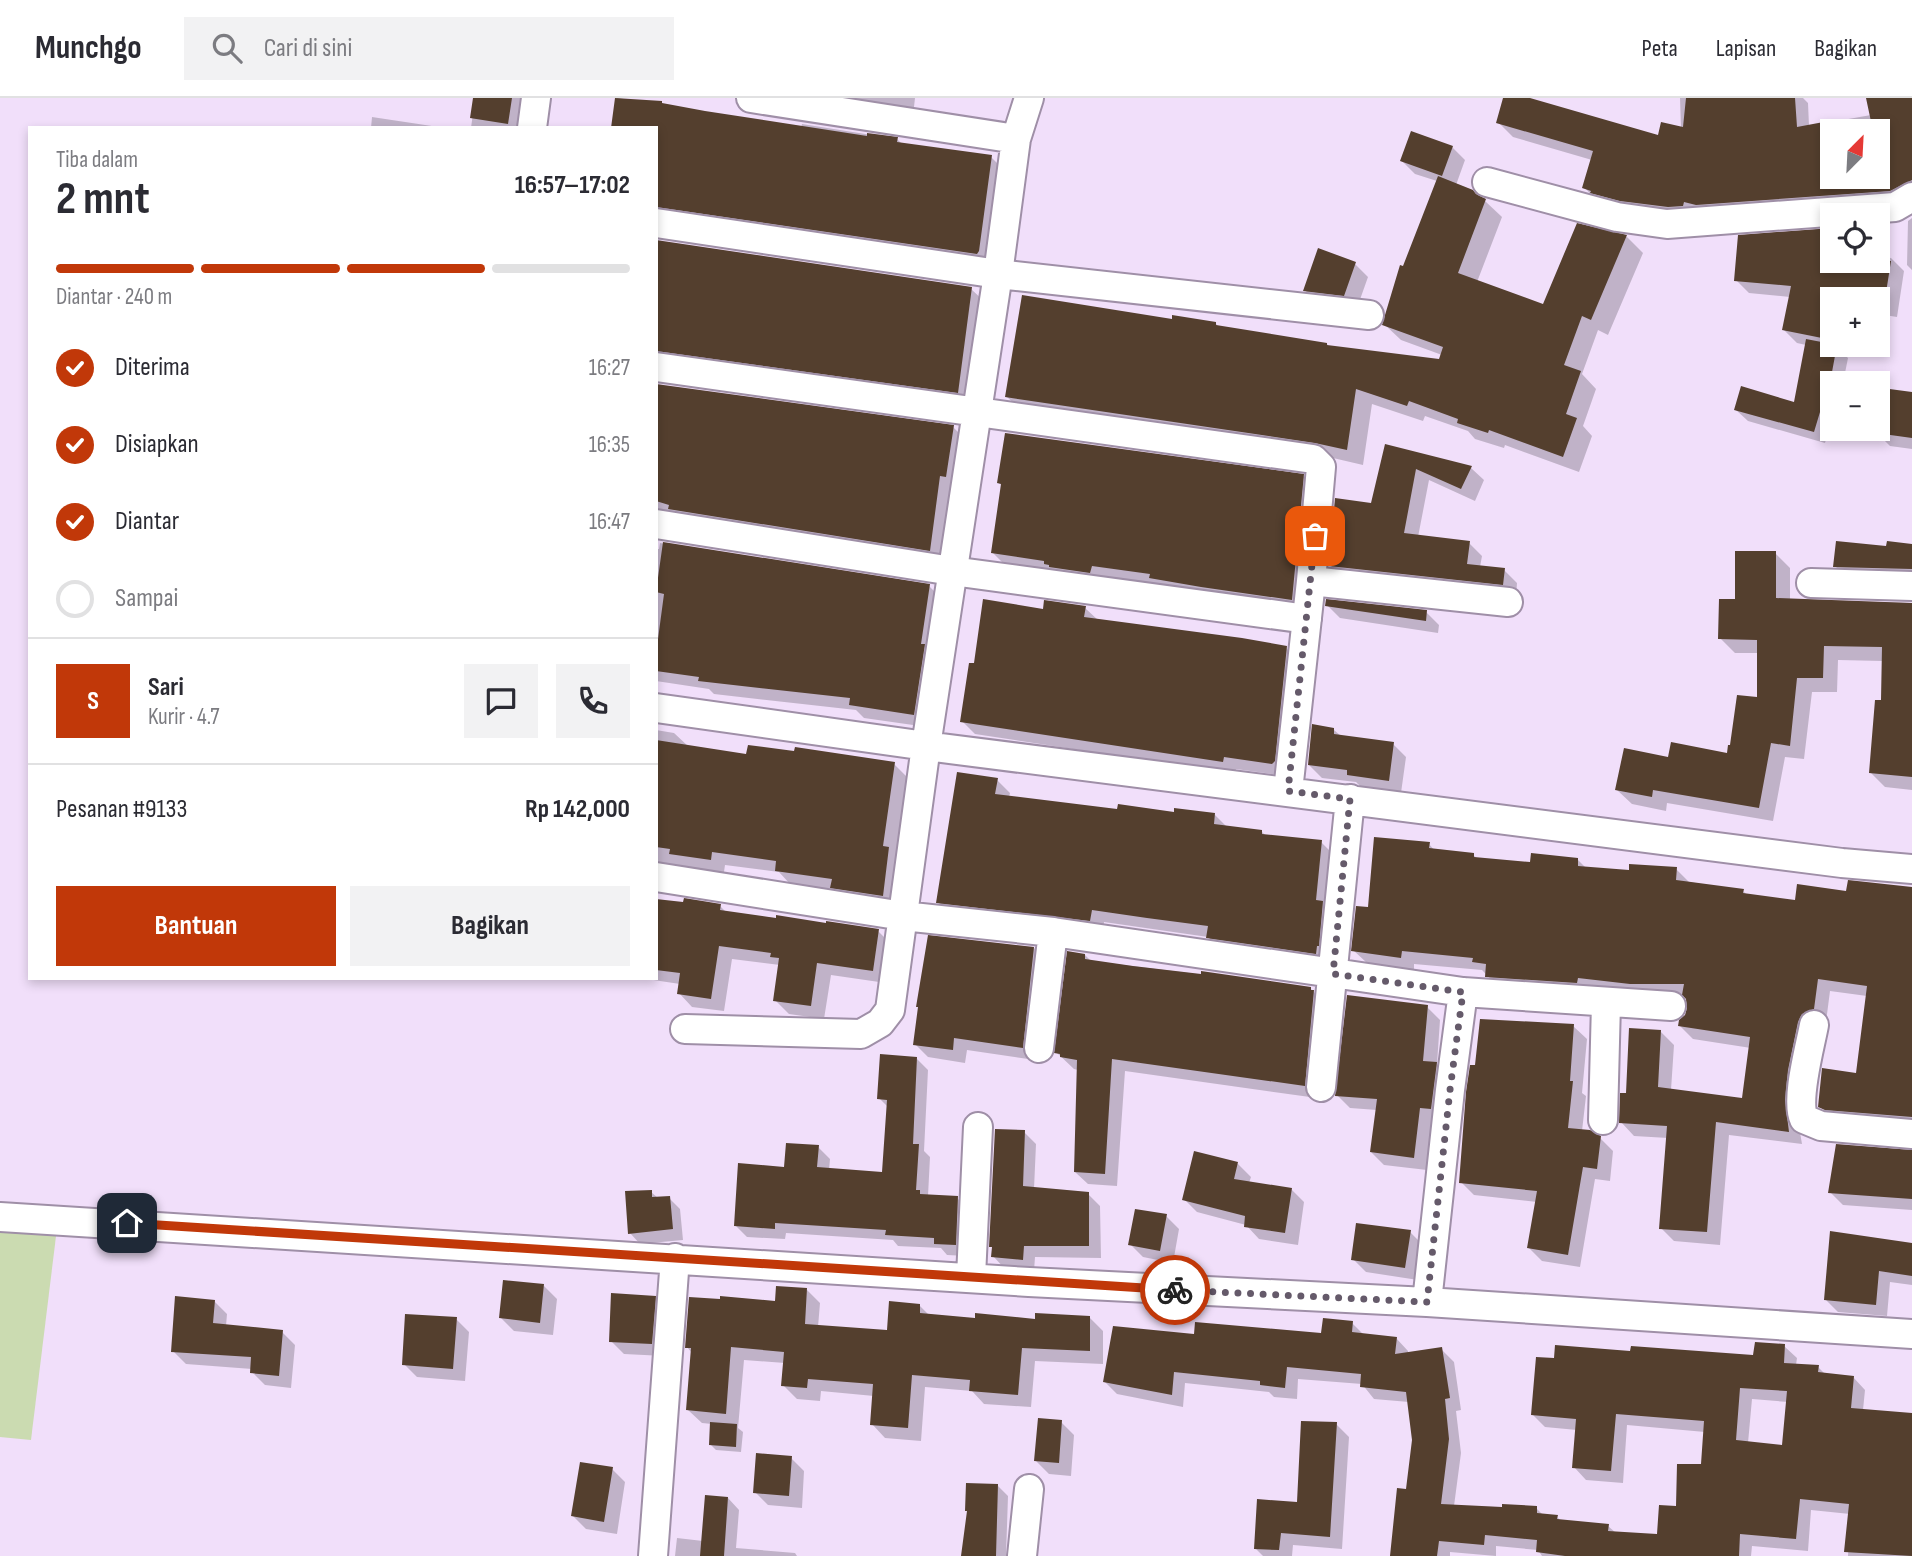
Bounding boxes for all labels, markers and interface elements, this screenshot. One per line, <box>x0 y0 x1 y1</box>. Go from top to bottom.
search box <box>184 17 674 80</box>
text: Munchgo <box>35 28 142 68</box>
icon: search <box>208 29 246 67</box>
text: Cari di sini <box>264 33 352 64</box>
text: Peta <box>1642 34 1678 63</box>
text: Lapisan <box>1716 34 1776 63</box>
text: Bagikan <box>1814 34 1877 63</box>
north arrow <box>1820 119 1890 189</box>
map controls <box>1820 119 1890 441</box>
text: Tiba dalam <box>56 146 138 174</box>
text: 16:57–17:02 <box>515 170 630 201</box>
text: 2 mnt <box>56 172 150 227</box>
button: locate <box>1820 203 1890 273</box>
text: Diantar · 240 m <box>56 283 172 311</box>
button: + <box>1820 287 1890 357</box>
icon: check <box>56 349 94 387</box>
text: Diterima <box>115 352 190 383</box>
text: 16:27 <box>589 354 630 382</box>
button: − <box>1820 371 1890 441</box>
icon: check <box>56 426 94 464</box>
text: Disiapkan <box>115 429 199 460</box>
text: 16:35 <box>589 431 630 459</box>
icon: check <box>56 503 94 541</box>
text: Diantar <box>115 506 179 537</box>
pin <box>1285 506 1345 566</box>
text: 16:47 <box>589 508 630 536</box>
icon: bag <box>1296 517 1334 555</box>
text: Sampai <box>115 583 178 614</box>
button: chat <box>464 664 538 738</box>
button: phone <box>556 664 630 738</box>
text: Sari <box>148 672 184 703</box>
text: S <box>87 686 99 717</box>
text: Kurir · 4.7 <box>148 703 220 731</box>
text: Pesanan #9133 <box>56 794 187 825</box>
text: Rp 142,000 <box>525 794 630 825</box>
button: Bantuan <box>56 886 336 966</box>
button: Bagikan <box>350 886 630 966</box>
pin <box>97 1193 157 1253</box>
icon: home <box>108 1204 146 1242</box>
courier <box>1140 1255 1210 1325</box>
icon: bike <box>1156 1271 1194 1309</box>

